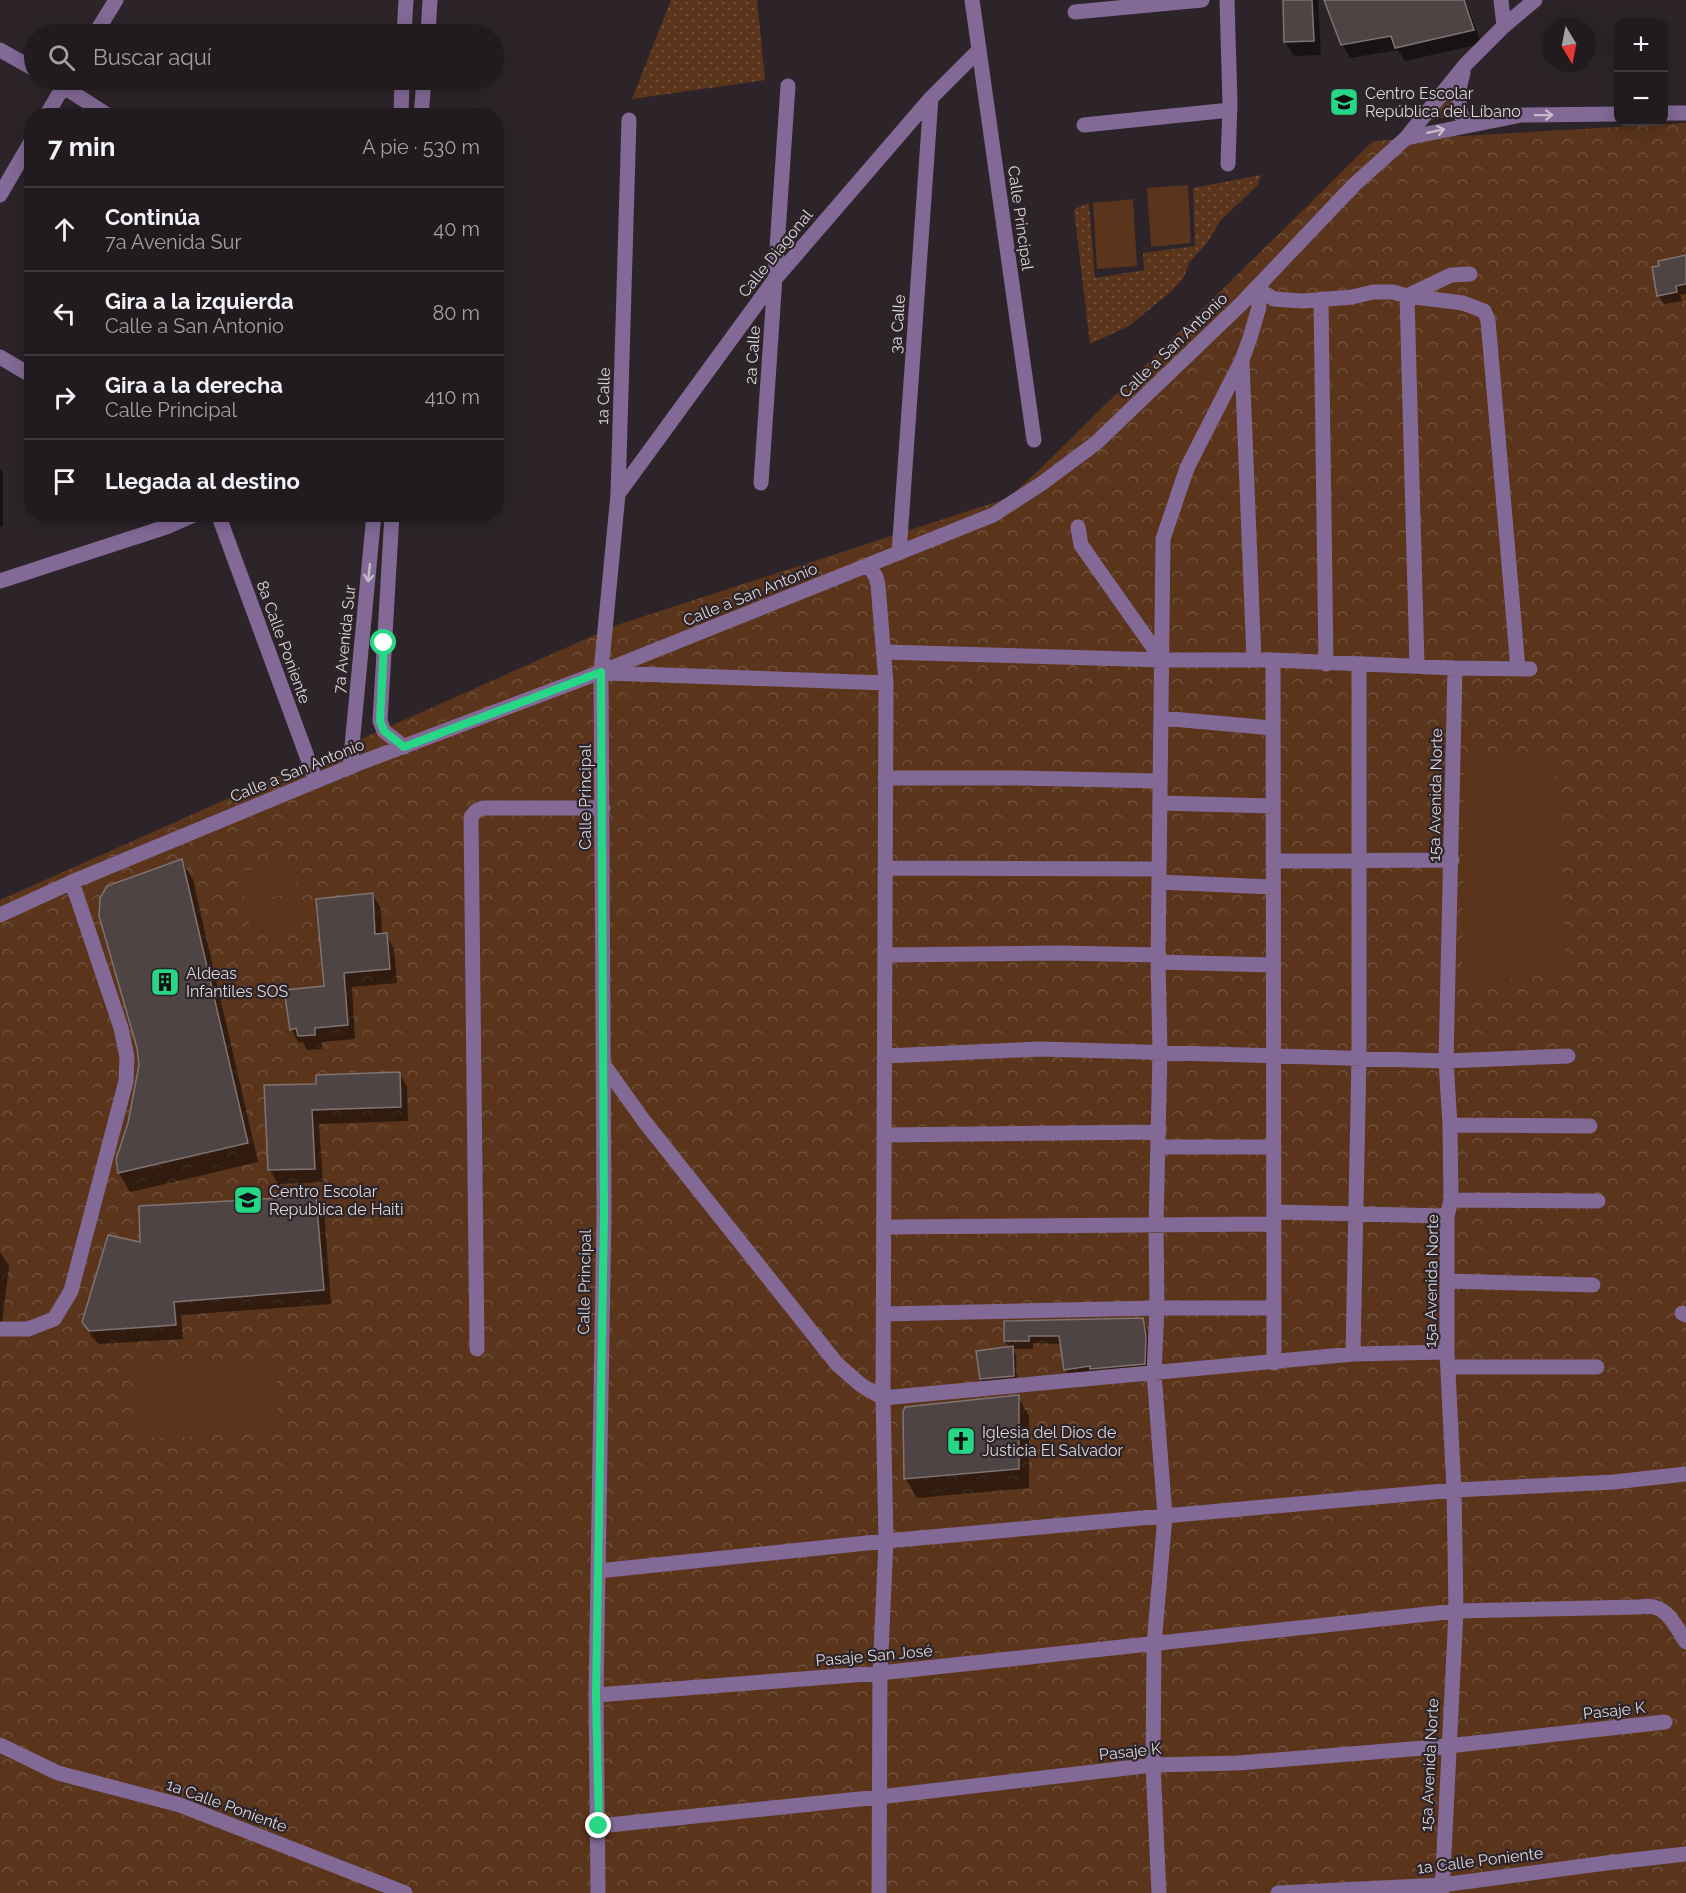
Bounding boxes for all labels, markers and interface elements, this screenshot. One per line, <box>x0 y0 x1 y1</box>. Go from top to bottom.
north arrow <box>1542 18 1596 72</box>
map controls <box>1614 18 1668 126</box>
button: + <box>1614 18 1668 72</box>
search box <box>24 24 504 90</box>
icon: search <box>45 41 78 74</box>
text: Buscar aquí <box>93 44 212 70</box>
button: − <box>1614 72 1668 126</box>
place label: Centro Escolar República del Líbano <box>1365 84 1521 121</box>
school or university icon: Centro Escolar República del Líbano <box>1328 86 1360 118</box>
one-way arrow <box>1533 109 1553 121</box>
one-way arrow <box>1425 125 1445 136</box>
text: 7 min <box>48 132 115 162</box>
text: A pie · 530 m <box>362 135 480 159</box>
street label: Calle Principal <box>1004 165 1037 272</box>
text: Continúa <box>105 204 200 230</box>
street label: Calle Diagonal <box>734 205 817 301</box>
icon: ahead <box>48 213 81 246</box>
text: 40 m <box>433 217 480 241</box>
text: 7a Avenida Sur <box>105 230 241 254</box>
text: Gira a la izquierda <box>105 288 294 314</box>
street label: Calle a San Antonio <box>1115 289 1231 402</box>
street label: 3a Calle <box>886 294 909 354</box>
icon: left <box>48 297 81 330</box>
text: 80 m <box>432 301 480 325</box>
text: Calle a San Antonio <box>105 314 284 338</box>
street label: 2a Calle <box>741 325 764 385</box>
street label: 1a Calle <box>593 367 614 425</box>
text: Gira a la derecha <box>105 372 283 398</box>
icon: right <box>48 381 81 414</box>
text: 410 m <box>425 385 480 409</box>
text: Calle Principal <box>105 398 237 422</box>
icon: arrive <box>48 465 81 498</box>
text: Llegada al destino <box>105 468 300 494</box>
street label: Calle a San Antonio <box>680 559 820 630</box>
one-way arrow <box>363 562 374 582</box>
street label: 8a Calle Poniente <box>252 578 315 706</box>
street label: 7a Avenida Sur <box>329 583 360 694</box>
route start <box>370 629 396 655</box>
street label: 15a Avenida Norte <box>1425 728 1446 862</box>
street label: Calle a San Antonio <box>227 735 367 806</box>
street label: Calle Principal <box>576 744 595 850</box>
place label: Aldeas Infantiles SOS <box>186 964 289 1001</box>
building icon: Aldeas Infantiles SOS <box>149 966 181 998</box>
place label: Centro Escolar Republica de Haiti <box>269 1182 403 1219</box>
school or university icon: Centro Escolar Republica de Haiti <box>232 1184 264 1216</box>
street label: 15a Avenida Norte <box>1421 1214 1442 1348</box>
street label: Calle Principal <box>574 1228 595 1335</box>
place label: Iglesia del Dios de Justicia El Salvador <box>982 1423 1123 1460</box>
church icon: Iglesia del Dios de Justicia El Salvador <box>945 1425 977 1457</box>
street label: Pasaje San José <box>815 1641 934 1670</box>
street label: 15a Avenida Norte <box>1417 1698 1442 1832</box>
street label: Pasaje K <box>1582 1698 1647 1723</box>
street label: Pasaje K <box>1098 1739 1163 1764</box>
street label: 1a Calle Poniente <box>164 1775 290 1836</box>
route end <box>585 1812 611 1838</box>
street label: 1a Calle Poniente <box>1416 1843 1544 1878</box>

